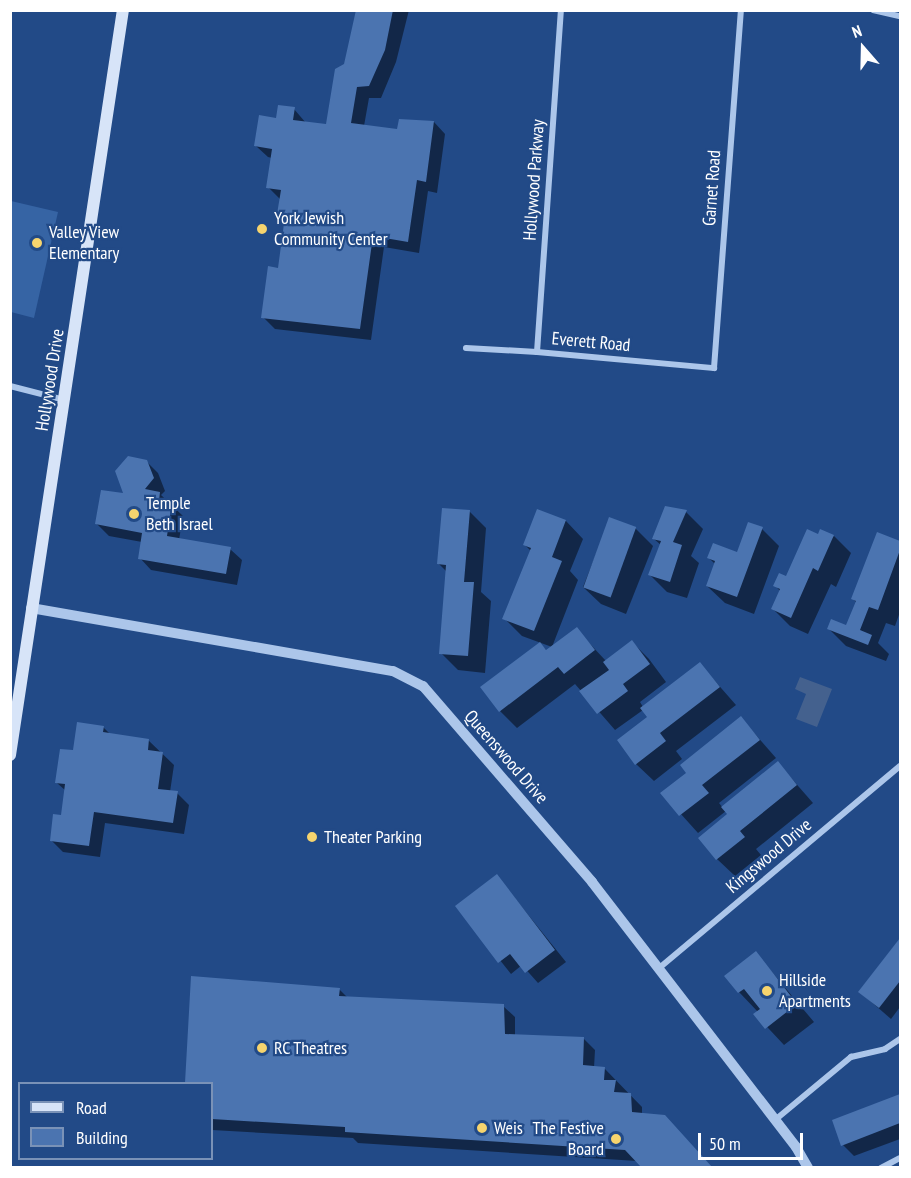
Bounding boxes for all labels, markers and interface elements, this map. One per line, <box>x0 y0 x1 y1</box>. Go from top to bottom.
north arrow <box>833 18 893 78</box>
text: N <box>849 20 864 42</box>
street label: Hollywood Parkway <box>519 119 549 241</box>
street label: Garnet Road <box>699 149 725 227</box>
place label: York Jewish Community Center <box>274 208 388 250</box>
place label: Valley View Elementary <box>49 222 120 264</box>
marker: York Jewish Community Center <box>255 222 269 236</box>
marker: Valley View Elementary <box>30 236 44 250</box>
street label: Hollywood Drive <box>31 327 69 433</box>
street label: Everett Road <box>551 328 631 356</box>
place label: Temple Beth Israel <box>146 493 213 536</box>
marker: Temple Beth Israel <box>127 507 141 521</box>
street label: Queenswood Drive <box>460 706 552 808</box>
street label: Kingswood Drive <box>722 814 816 898</box>
place label: Theater Parking <box>324 826 422 848</box>
marker: Theater Parking <box>305 830 319 844</box>
place label: Hillside Apartments <box>779 970 851 1012</box>
marker: Hillside Apartments <box>760 984 774 998</box>
place label: RC Theatres <box>274 1037 348 1059</box>
marker: RC Theatres <box>255 1041 269 1055</box>
legend <box>18 1082 213 1160</box>
text: Road <box>76 1096 107 1119</box>
place label: Weis <box>494 1117 523 1139</box>
place label: The Festive Board <box>533 1118 604 1160</box>
marker: Weis <box>475 1121 489 1135</box>
scale bar <box>701 1121 806 1159</box>
text: Building <box>76 1126 128 1149</box>
marker: The Festive Board <box>609 1132 623 1146</box>
text: 50 m <box>709 1132 741 1155</box>

